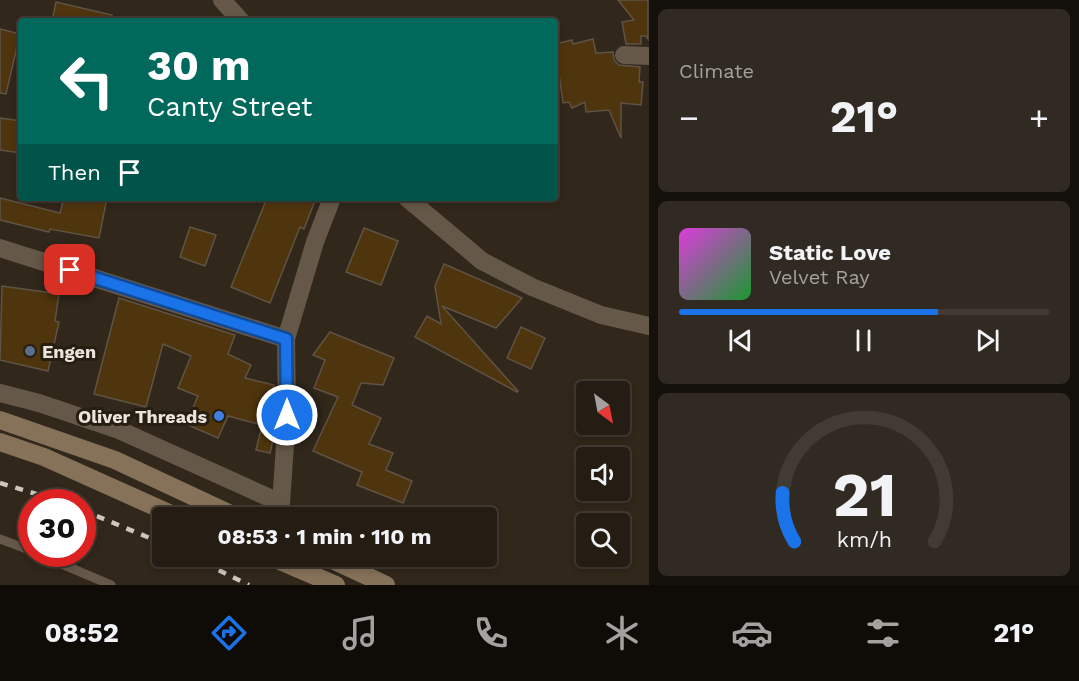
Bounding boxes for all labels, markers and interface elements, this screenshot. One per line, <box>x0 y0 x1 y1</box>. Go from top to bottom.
text: 30 m <box>147 41 251 90</box>
icon: left <box>48 42 126 120</box>
text: Climate <box>679 59 754 83</box>
text: 21° <box>830 90 898 143</box>
text: Canty Street <box>147 91 312 123</box>
text: − <box>679 98 699 137</box>
text: + <box>1029 98 1049 137</box>
icon: arrive <box>113 156 146 189</box>
text: Then <box>48 160 101 185</box>
text: Static Love <box>769 240 891 265</box>
pin <box>44 244 95 295</box>
icon: arrive <box>53 253 86 286</box>
text: Velvet Ray <box>769 265 870 289</box>
icon: previous <box>724 324 757 357</box>
icon: pause <box>847 324 880 357</box>
icon: next <box>971 324 1004 357</box>
place label: Engen <box>42 341 96 362</box>
marker: Engen <box>23 344 37 358</box>
north arrow <box>576 381 630 435</box>
map controls <box>576 381 630 567</box>
position arrow <box>255 383 319 447</box>
place label: Oliver Threads <box>78 406 207 427</box>
marker: Oliver Threads <box>212 409 226 423</box>
button: sound <box>576 447 630 501</box>
text: 21 <box>832 458 896 531</box>
speed limit sign: 30 <box>18 489 96 567</box>
button: search <box>576 513 630 567</box>
text: 08:53 · 1 min · 110 m <box>218 524 432 549</box>
text: km/h <box>836 527 892 552</box>
icon: directions <box>208 612 250 654</box>
icon: music <box>339 612 381 654</box>
icon: phone <box>470 612 512 654</box>
icon: climate <box>601 612 643 654</box>
icon: car <box>731 612 773 654</box>
icon: filters <box>862 612 904 654</box>
text: 08:52 <box>44 617 119 649</box>
text: 21° <box>993 617 1034 649</box>

